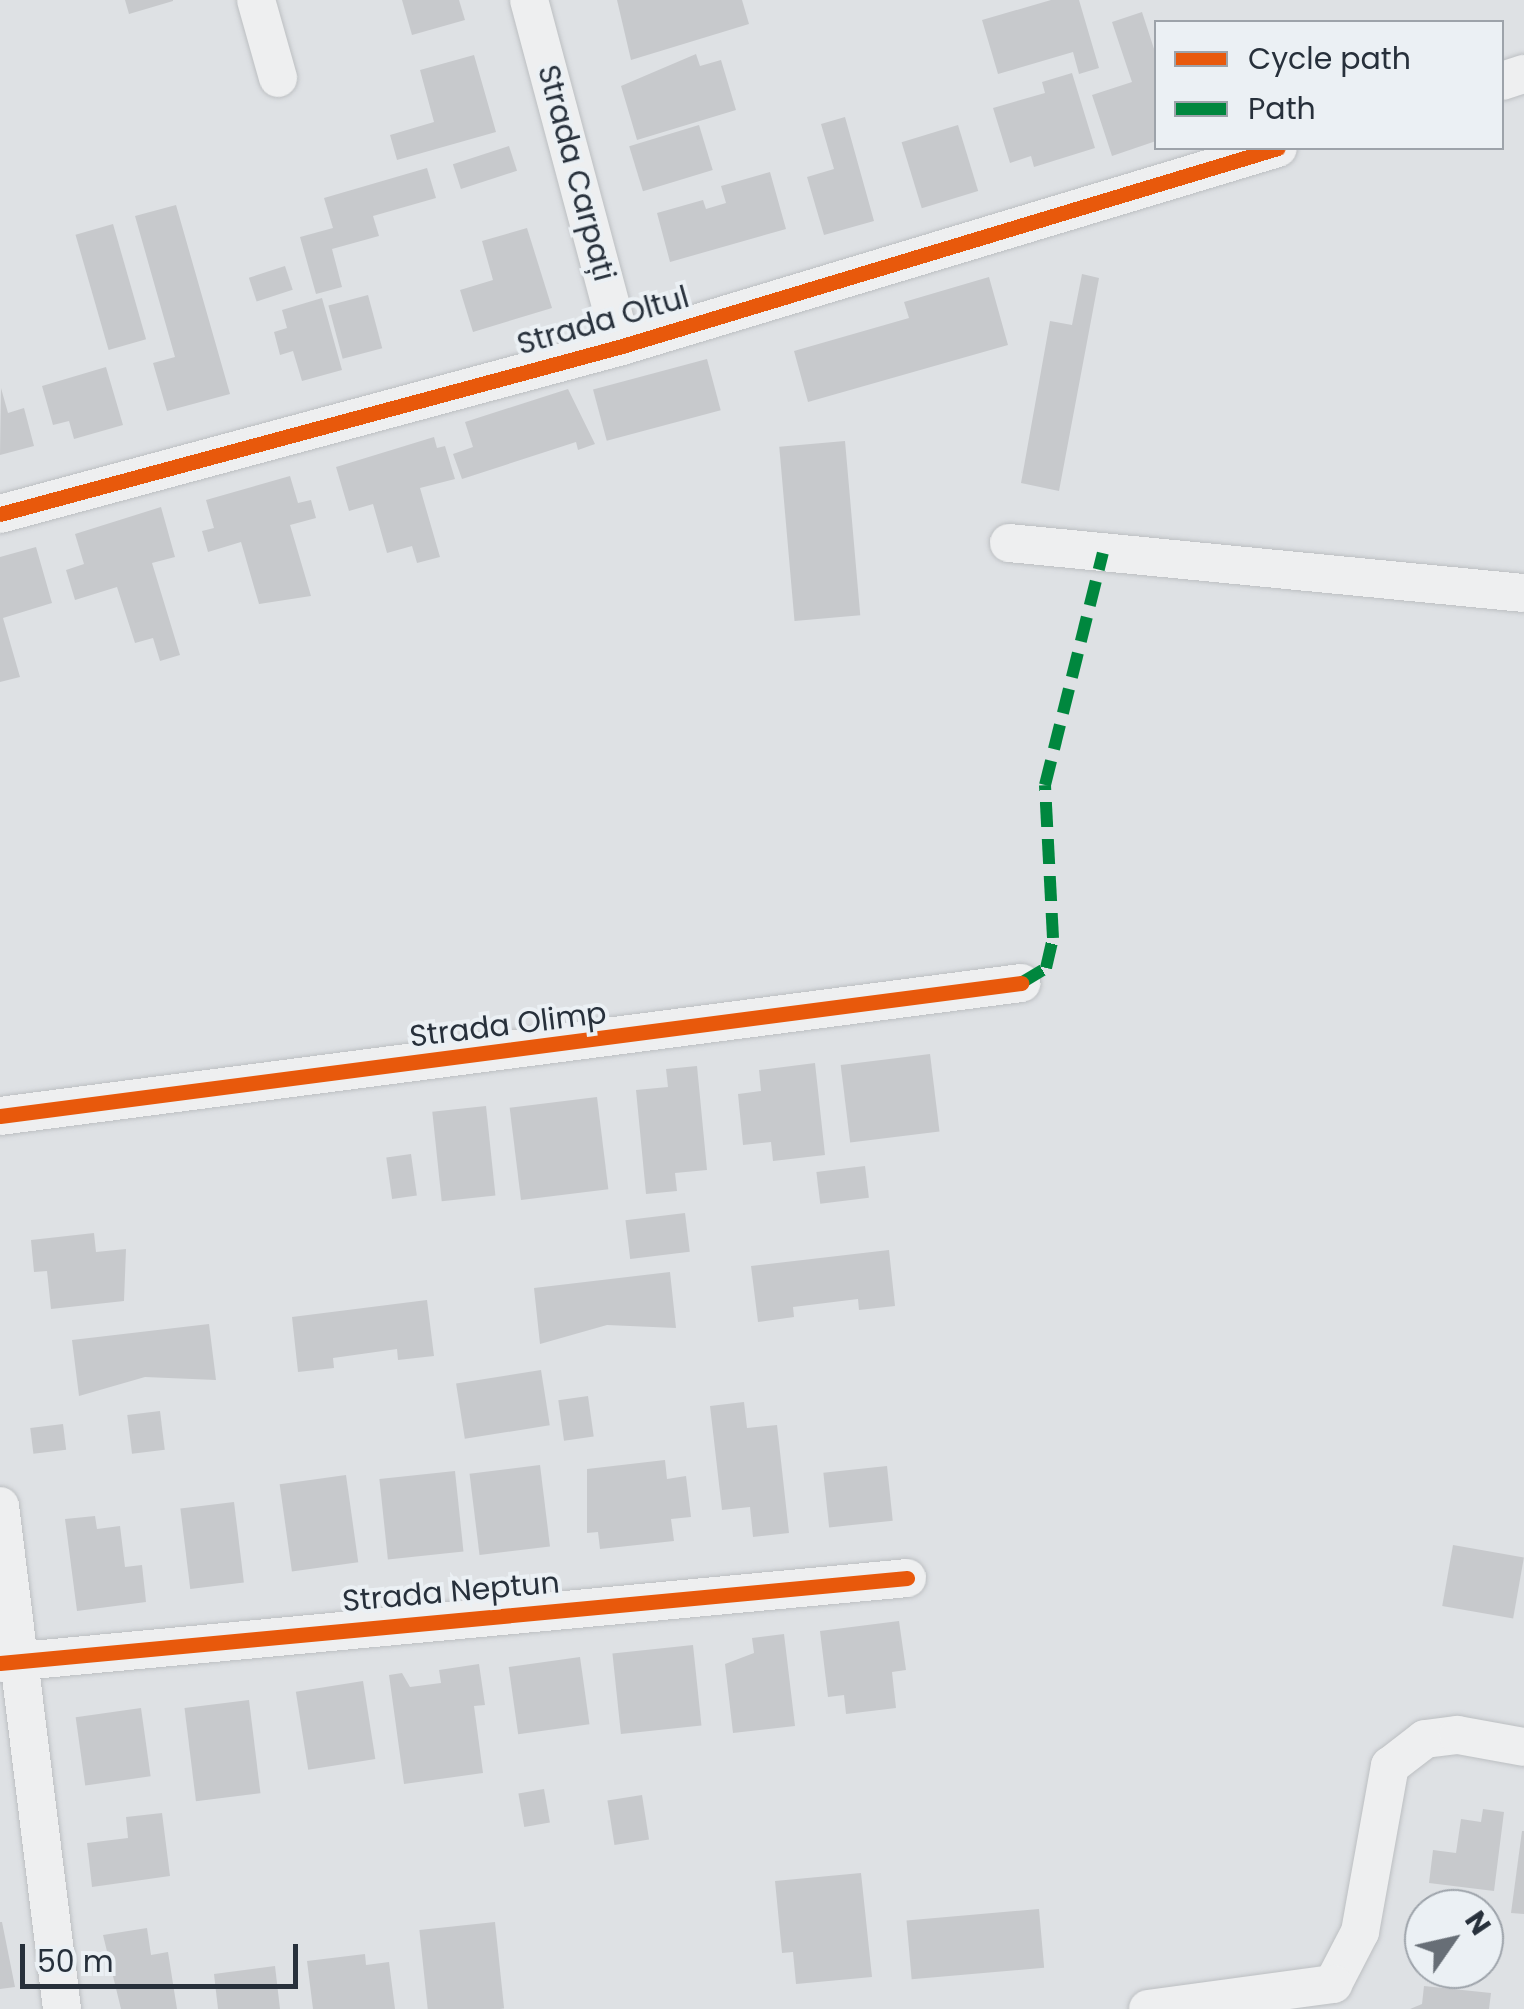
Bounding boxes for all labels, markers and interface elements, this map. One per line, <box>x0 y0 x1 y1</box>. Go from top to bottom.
legend <box>1154 20 1504 150</box>
text: Cycle path <box>1248 37 1411 80</box>
street label: Strada Carpați <box>530 61 622 285</box>
text: Path <box>1248 87 1316 130</box>
street label: Strada Oltul <box>513 279 693 363</box>
street label: Strada Olimp <box>407 995 609 1055</box>
street label: Strada Neptun <box>341 1565 561 1619</box>
north arrow <box>1404 1889 1504 1989</box>
text: N <box>1456 1903 1500 1943</box>
scale bar <box>25 1924 302 1986</box>
text: 50 m <box>37 1940 114 1983</box>

